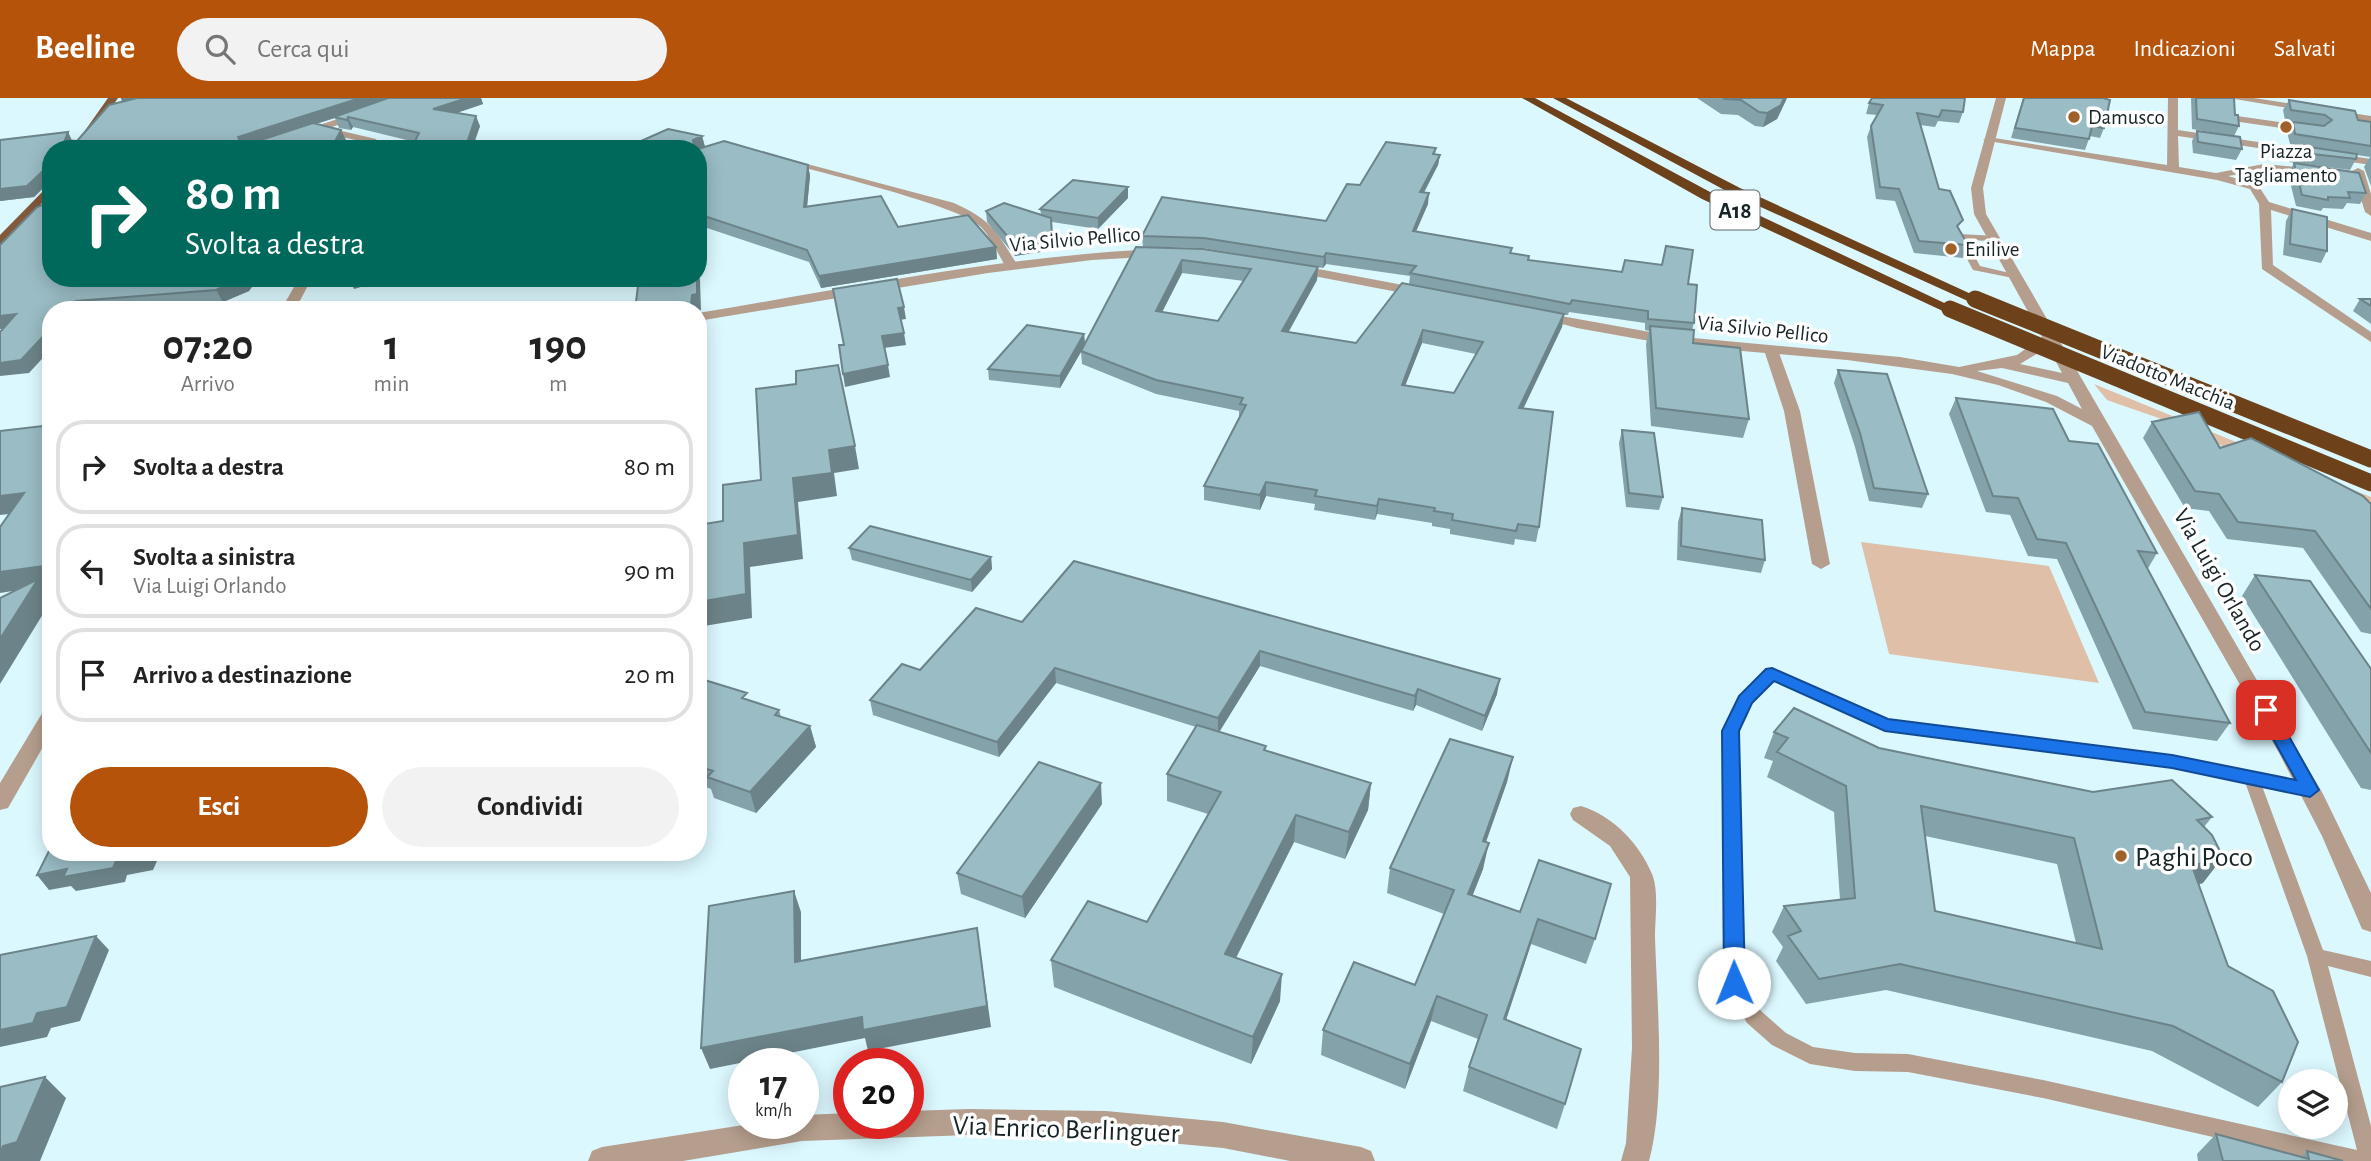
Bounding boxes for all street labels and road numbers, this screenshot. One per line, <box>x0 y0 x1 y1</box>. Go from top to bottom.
road number: A18 <box>1710 190 1760 230</box>
street label: Via Silvio Pellico <box>1009 223 1141 256</box>
street label: Via Silvio Pellico <box>1696 312 1829 347</box>
street label: Viadotto Macchia <box>2098 341 2238 414</box>
street label: Via Luigi Orlando <box>2169 505 2270 656</box>
street label: Via Enrico Berlinguer <box>952 1112 1180 1148</box>

